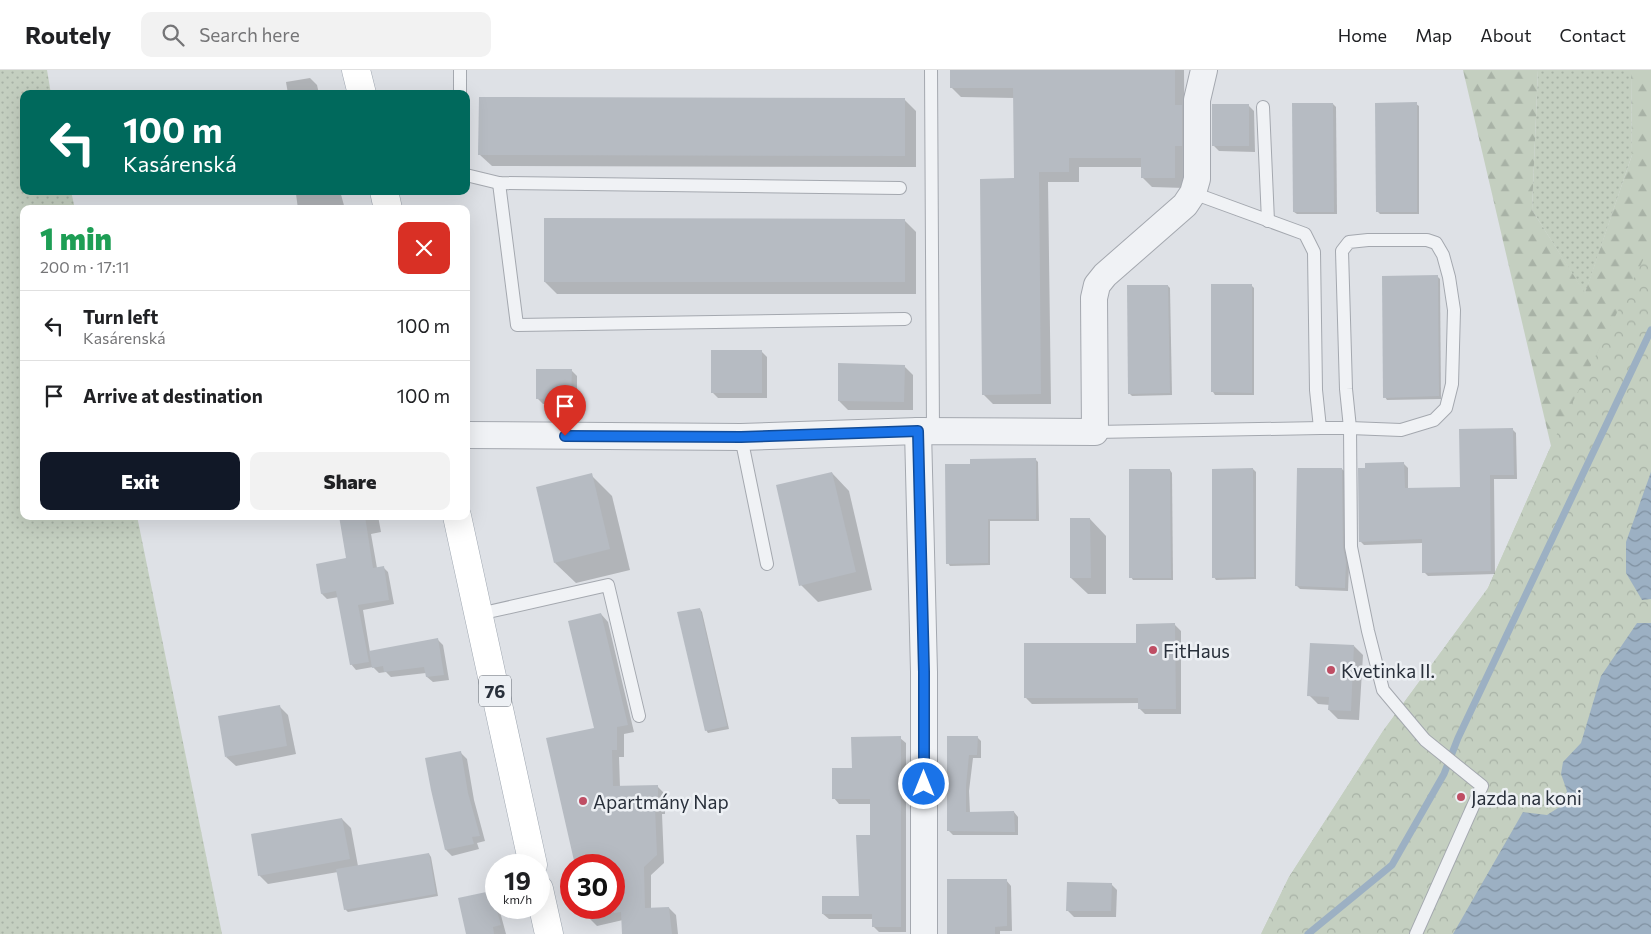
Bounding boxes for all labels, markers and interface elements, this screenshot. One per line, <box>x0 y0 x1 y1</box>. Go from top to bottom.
search box <box>141 12 491 57</box>
text: Routely <box>25 20 111 49</box>
icon: search <box>159 21 187 49</box>
text: Search here <box>199 23 300 46</box>
text: Home <box>1338 24 1387 46</box>
text: Map <box>1415 24 1452 46</box>
text: About <box>1480 24 1532 46</box>
text: Contact <box>1560 24 1626 46</box>
text: 100 m <box>123 107 223 150</box>
icon: left <box>40 110 105 175</box>
text: Kasárenská <box>123 150 237 177</box>
text: 1 min <box>40 219 112 256</box>
button: close <box>398 222 450 274</box>
text: 200 m · 17:11 <box>40 257 129 276</box>
text: Turn left <box>83 305 158 328</box>
icon: left <box>40 312 68 340</box>
text: 100 m <box>397 314 450 337</box>
text: Kasárenská <box>83 328 166 347</box>
icon: arrive <box>40 382 68 410</box>
text: Arrive at destination <box>83 384 263 407</box>
text: 100 m <box>397 384 450 407</box>
pin <box>544 385 586 436</box>
icon: arrive <box>551 392 579 420</box>
button: Exit <box>40 452 240 510</box>
button: Share <box>250 452 450 510</box>
place label: FitHaus <box>1163 639 1230 662</box>
marker: FitHaus <box>1147 644 1159 656</box>
place label: Kvetinka II. <box>1341 659 1435 682</box>
marker: Kvetinka II. <box>1325 664 1337 676</box>
road number: 76 <box>479 676 511 706</box>
position arrow <box>897 757 949 809</box>
place label: Jazda na koni <box>1471 786 1582 809</box>
place label: Apartmány Nap <box>593 790 729 813</box>
marker: Jazda na koni <box>1455 791 1467 803</box>
marker: Apartmány Nap <box>577 795 589 807</box>
speed limit sign: 30 <box>560 854 625 919</box>
text: 19 <box>504 865 531 895</box>
text: km/h <box>503 892 532 906</box>

